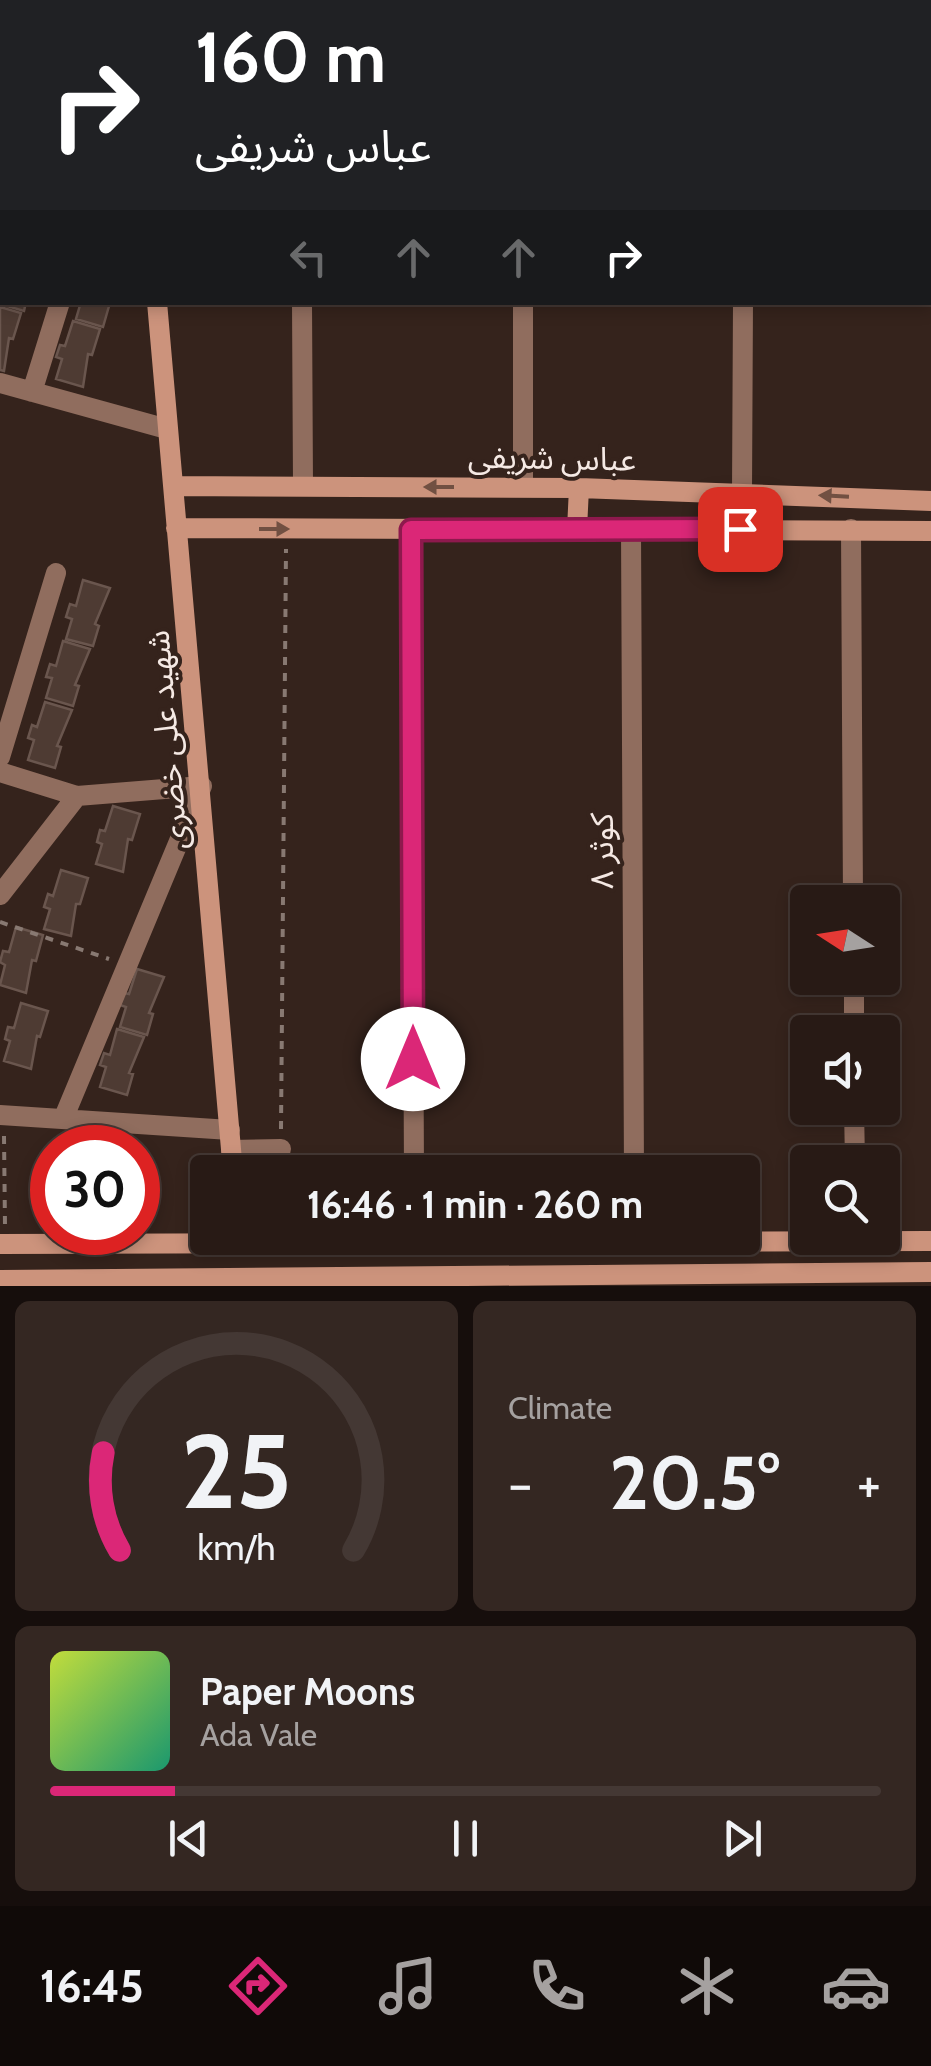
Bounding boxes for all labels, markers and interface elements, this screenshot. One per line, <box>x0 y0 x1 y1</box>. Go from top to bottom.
text: 160 m <box>195 14 386 100</box>
icon: right <box>30 40 160 170</box>
text: عباس شریفی <box>195 119 431 173</box>
icon: left <box>281 230 336 285</box>
icon: ahead <box>386 230 441 285</box>
icon: ahead <box>491 230 546 285</box>
icon: right <box>596 230 651 285</box>
street label: عباس شریفی <box>468 437 636 478</box>
one-way arrow <box>422 479 454 495</box>
pin <box>698 487 783 572</box>
one-way arrow <box>817 488 849 504</box>
icon: arrive <box>713 502 768 557</box>
one-way arrow <box>258 521 290 537</box>
street label: شهید علی خضری <box>137 629 196 851</box>
street label: کوثر ۸ <box>582 812 621 889</box>
north arrow <box>790 885 900 995</box>
map controls <box>790 885 900 1255</box>
position arrow <box>361 1007 465 1111</box>
button: sound <box>790 1015 900 1125</box>
speed limit sign: 30 <box>30 1125 160 1255</box>
button: search <box>790 1145 900 1255</box>
text: 16:46 · 1 min · 260 m <box>307 1181 643 1228</box>
text: Climate <box>508 1388 612 1427</box>
text: 25 <box>181 1408 292 1534</box>
text: 20.5° <box>609 1437 780 1528</box>
text: − <box>508 1450 532 1517</box>
text: + <box>857 1450 881 1517</box>
text: km/h <box>197 1526 276 1569</box>
text: Paper Moons <box>200 1668 415 1715</box>
text: Ada Vale <box>200 1715 317 1754</box>
icon: previous <box>161 1811 216 1866</box>
icon: pause <box>438 1811 493 1866</box>
icon: next <box>715 1811 770 1866</box>
icon: directions <box>223 1951 293 2021</box>
icon: music <box>373 1951 443 2021</box>
icon: phone <box>522 1951 592 2021</box>
icon: climate <box>672 1951 742 2021</box>
icon: car <box>821 1951 891 2021</box>
text: 16:45 <box>40 1959 144 2013</box>

